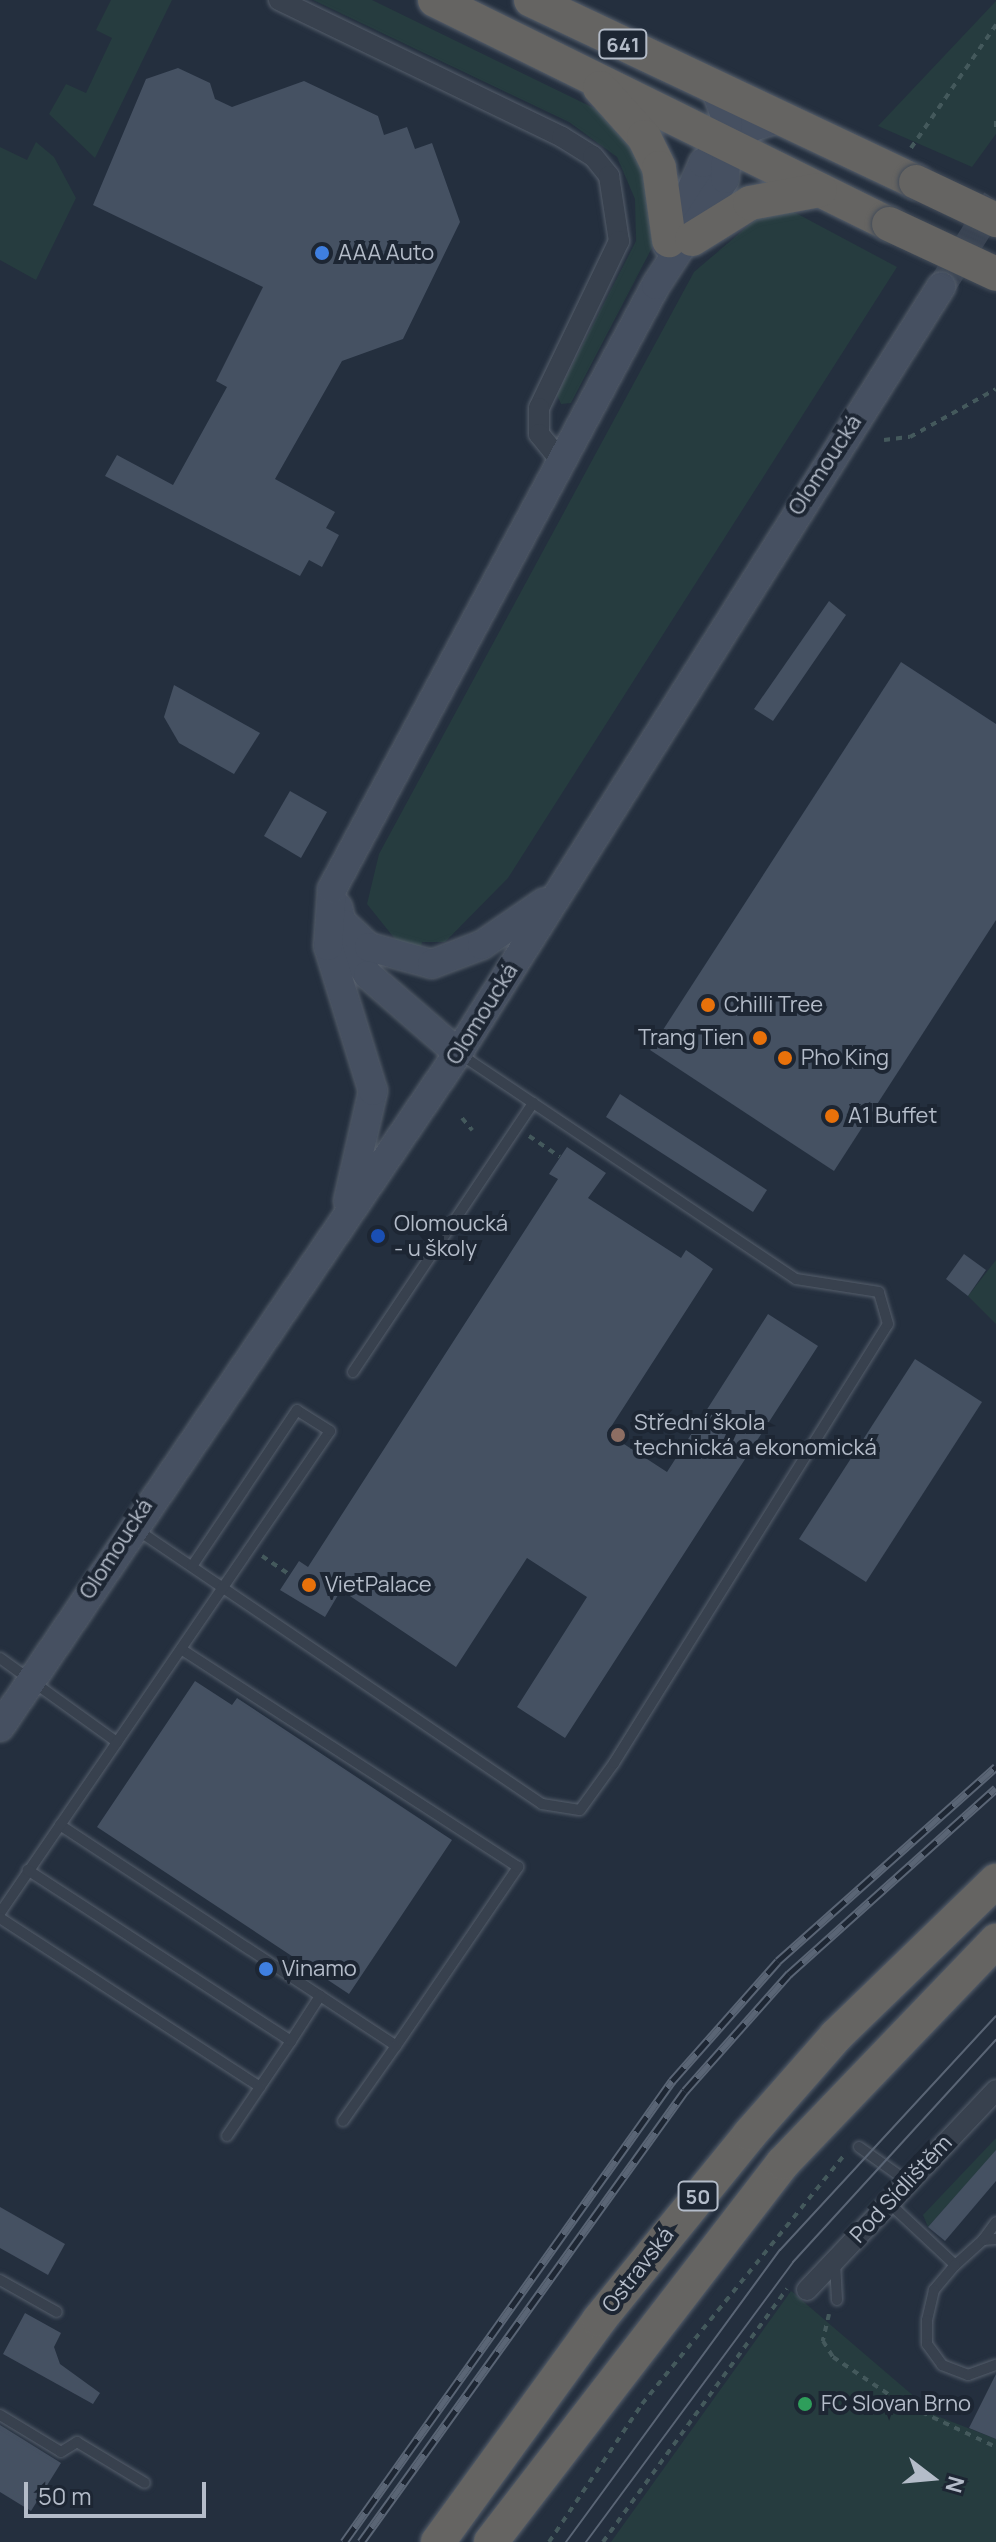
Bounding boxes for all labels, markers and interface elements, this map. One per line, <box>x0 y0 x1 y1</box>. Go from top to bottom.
road number: 641 <box>597 28 649 60</box>
place label: AAA Auto <box>338 240 434 266</box>
marker: AAA Auto <box>313 244 331 262</box>
street label: Olomoucká <box>783 410 867 520</box>
street label: Olomoucká <box>441 959 523 1069</box>
place label: Chilli Tree <box>724 992 823 1018</box>
marker: Chilli Tree <box>699 996 717 1014</box>
place label: Trang Tien <box>638 1025 744 1051</box>
marker: Trang Tien <box>751 1029 769 1047</box>
place label: Pho King <box>801 1045 889 1071</box>
marker: Pho King <box>776 1049 794 1067</box>
place label: A1 Buffet <box>848 1103 937 1129</box>
marker: A1 Buffet <box>823 1107 841 1125</box>
place label: Olomoucká - u školy <box>394 1210 508 1262</box>
marker: Olomoucká - u školy <box>369 1227 387 1245</box>
place label: Střední škola technická a ekonomická <box>634 1409 877 1460</box>
marker: Střední škola technická a ekonomická <box>609 1426 627 1444</box>
street label: Olomoucká <box>74 1494 158 1604</box>
place label: VietPalace <box>325 1572 432 1598</box>
marker: VietPalace <box>300 1576 318 1594</box>
place label: Vinamo <box>282 1956 357 1982</box>
marker: Vinamo <box>257 1960 275 1978</box>
street label: Pod Sídlištěm <box>845 2130 957 2248</box>
road number: 50 <box>676 2180 720 2212</box>
street label: Ostravská <box>597 2222 679 2318</box>
place label: FC Slovan Brno <box>821 2391 971 2417</box>
marker: FC Slovan Brno <box>796 2395 814 2413</box>
north arrow <box>892 2438 972 2518</box>
scale bar <box>28 2466 210 2516</box>
text: N <box>938 2473 972 2496</box>
text: 50 m <box>38 2479 92 2512</box>

